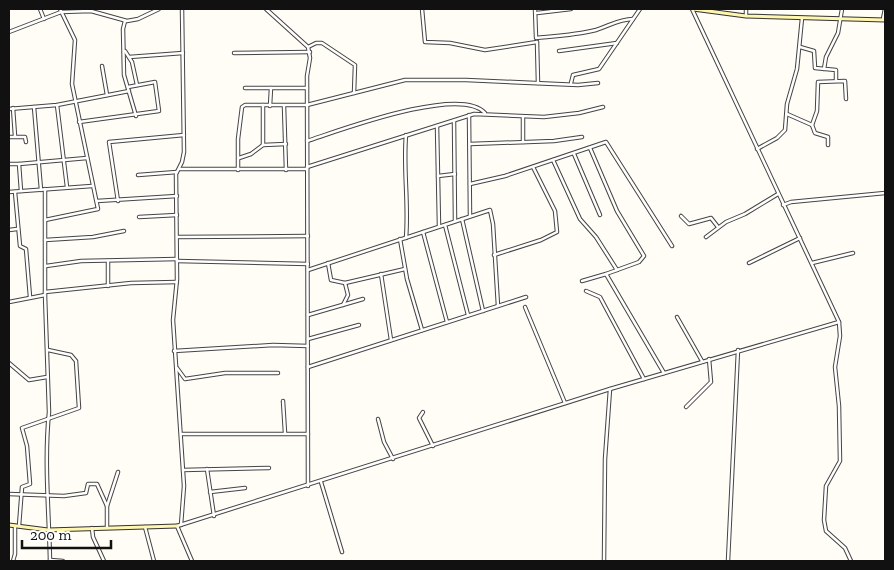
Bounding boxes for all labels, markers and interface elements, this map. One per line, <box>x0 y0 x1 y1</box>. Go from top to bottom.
scale bar <box>22 518 111 550</box>
text: 200 m <box>30 526 71 544</box>

